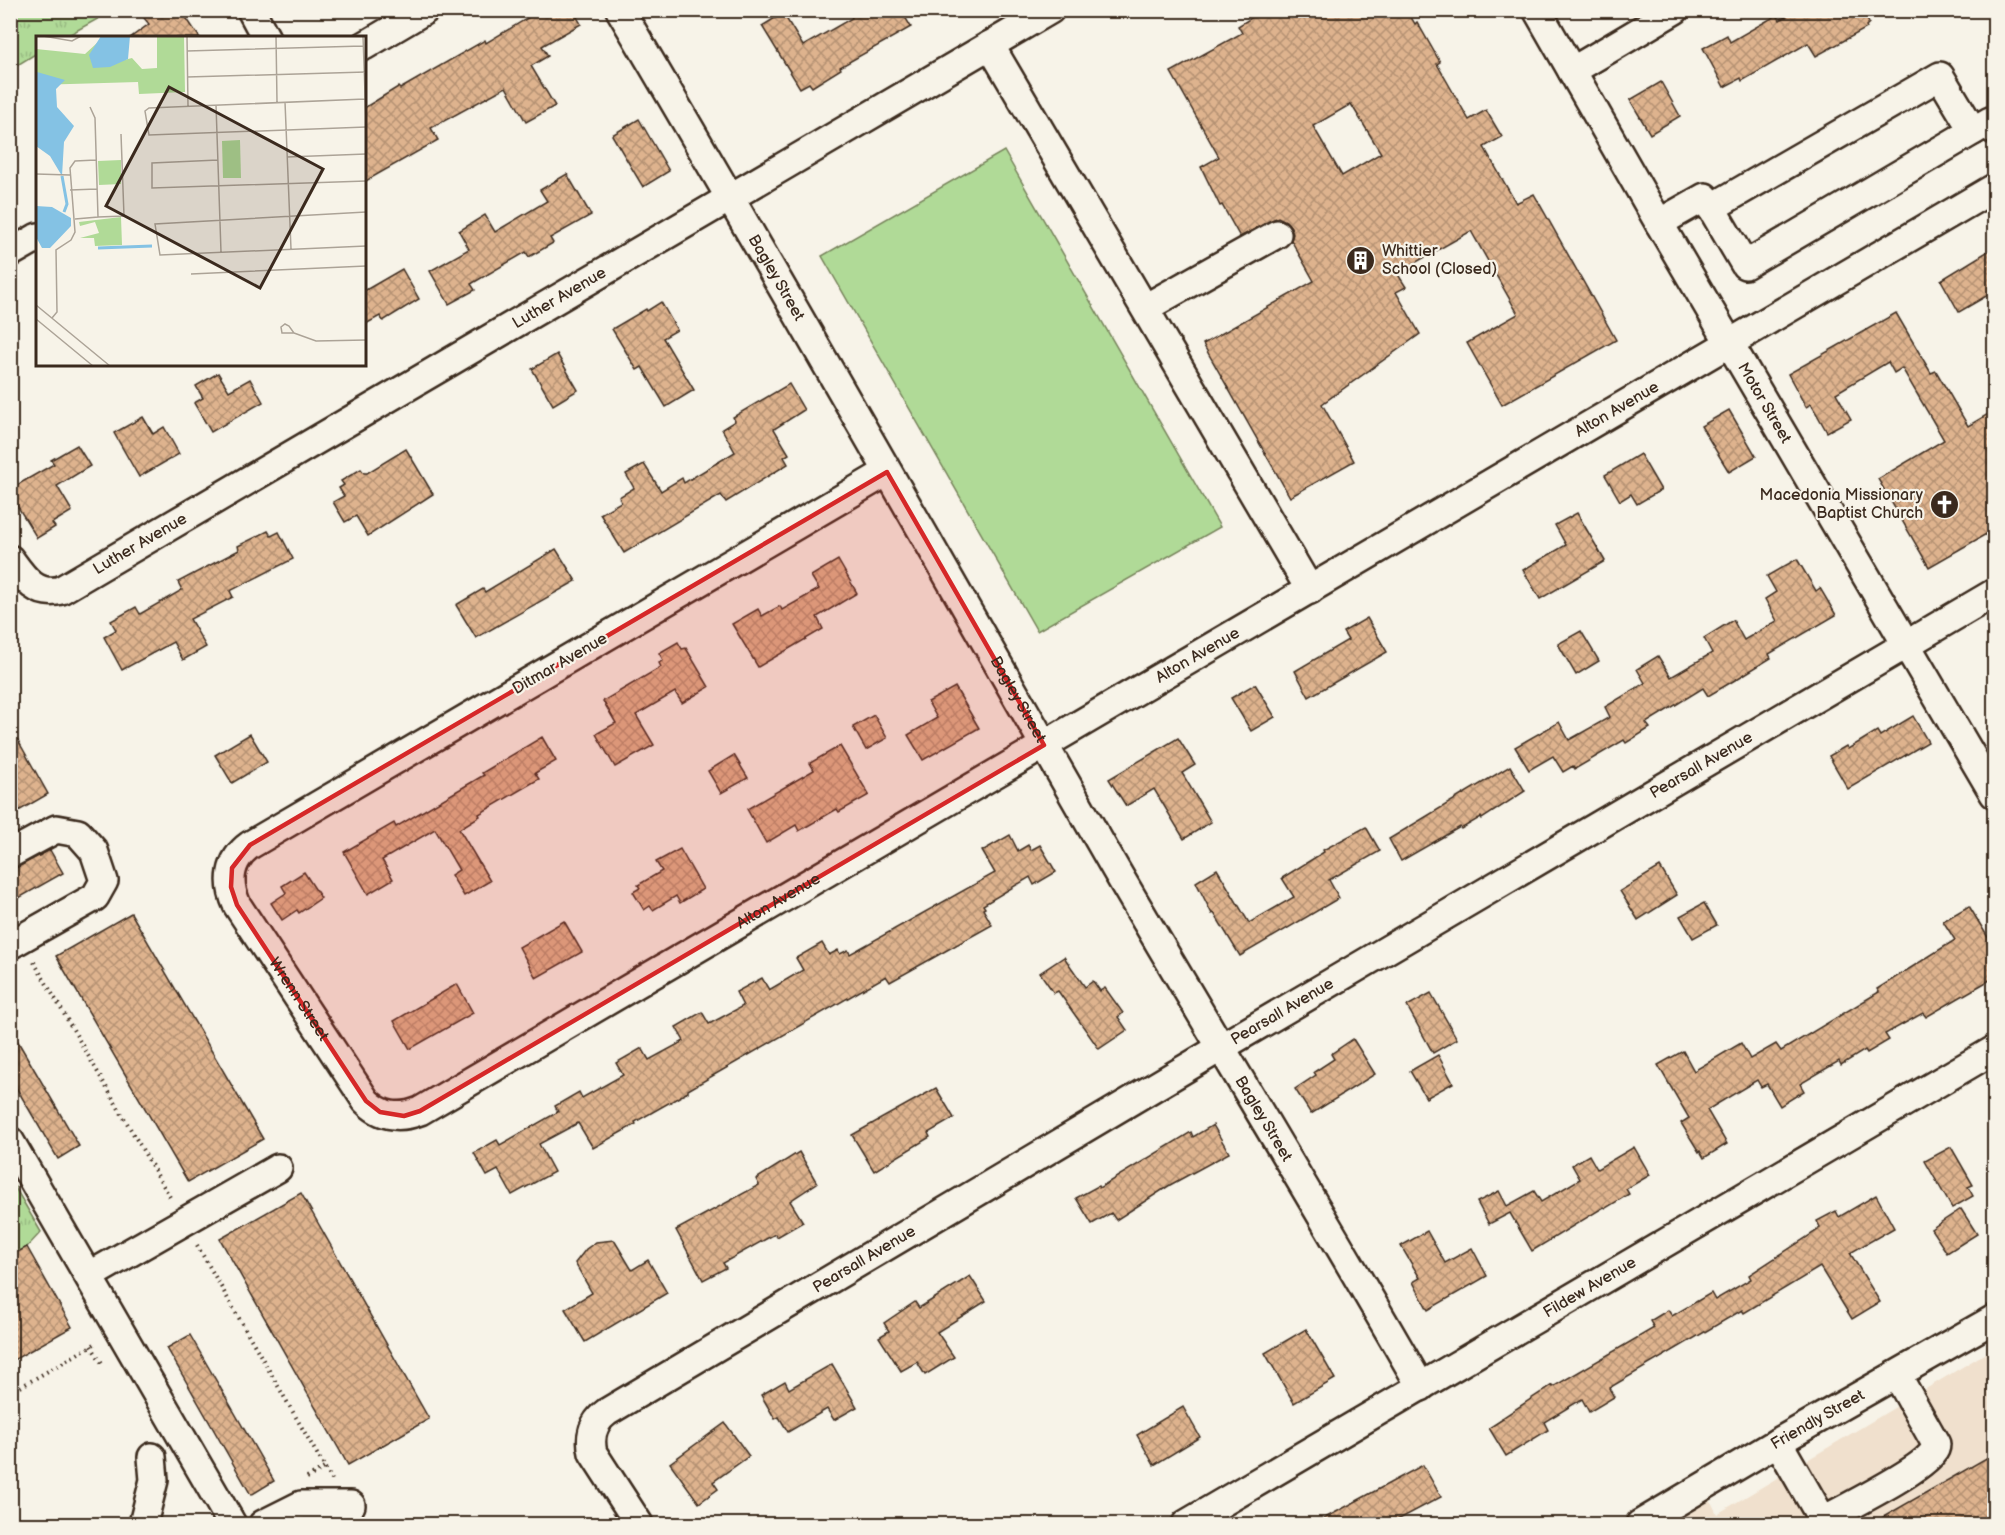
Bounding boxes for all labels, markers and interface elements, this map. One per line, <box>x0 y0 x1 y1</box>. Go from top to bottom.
inset map <box>36 36 366 366</box>
street label: Bagley Street <box>744 231 809 324</box>
place label: Whittier School (Closed) <box>1382 242 1497 279</box>
building icon: Whittier School (Closed) <box>1345 244 1377 276</box>
street label: Luther Avenue <box>509 263 610 333</box>
street label: Motor Street <box>1734 359 1796 447</box>
street label: Alton Avenue <box>1571 377 1663 441</box>
place label: Macedonia Missionary Baptist Church <box>1760 486 1924 523</box>
church icon: Macedonia Missionary Baptist Church <box>1928 488 1960 520</box>
street label: Luther Avenue <box>90 509 191 579</box>
street label: Alton Avenue <box>1152 623 1243 687</box>
street label: Ditmar Avenue <box>509 629 611 699</box>
street label: Bagley Street <box>986 653 1050 746</box>
street label: Pearsall Avenue <box>1646 727 1756 803</box>
street label: Alton Avenue <box>733 869 824 933</box>
street label: Wrenn Street <box>265 954 333 1044</box>
street label: Pearsall Avenue <box>1227 974 1337 1049</box>
street label: Bagley Street <box>1231 1073 1296 1165</box>
street label: Pearsall Avenue <box>809 1221 919 1297</box>
street label: Fildew Avenue <box>1540 1252 1640 1322</box>
street label: Friendly Street <box>1767 1385 1868 1454</box>

